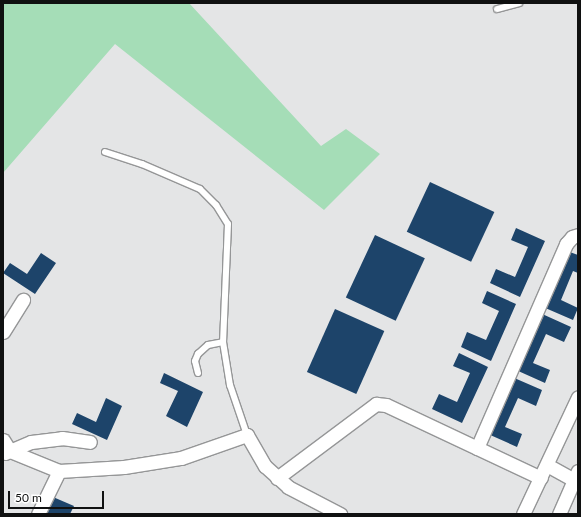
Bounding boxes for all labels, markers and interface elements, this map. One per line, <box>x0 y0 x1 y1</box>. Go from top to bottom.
scale bar <box>10 483 106 509</box>
text: 50 m <box>15 490 42 505</box>

